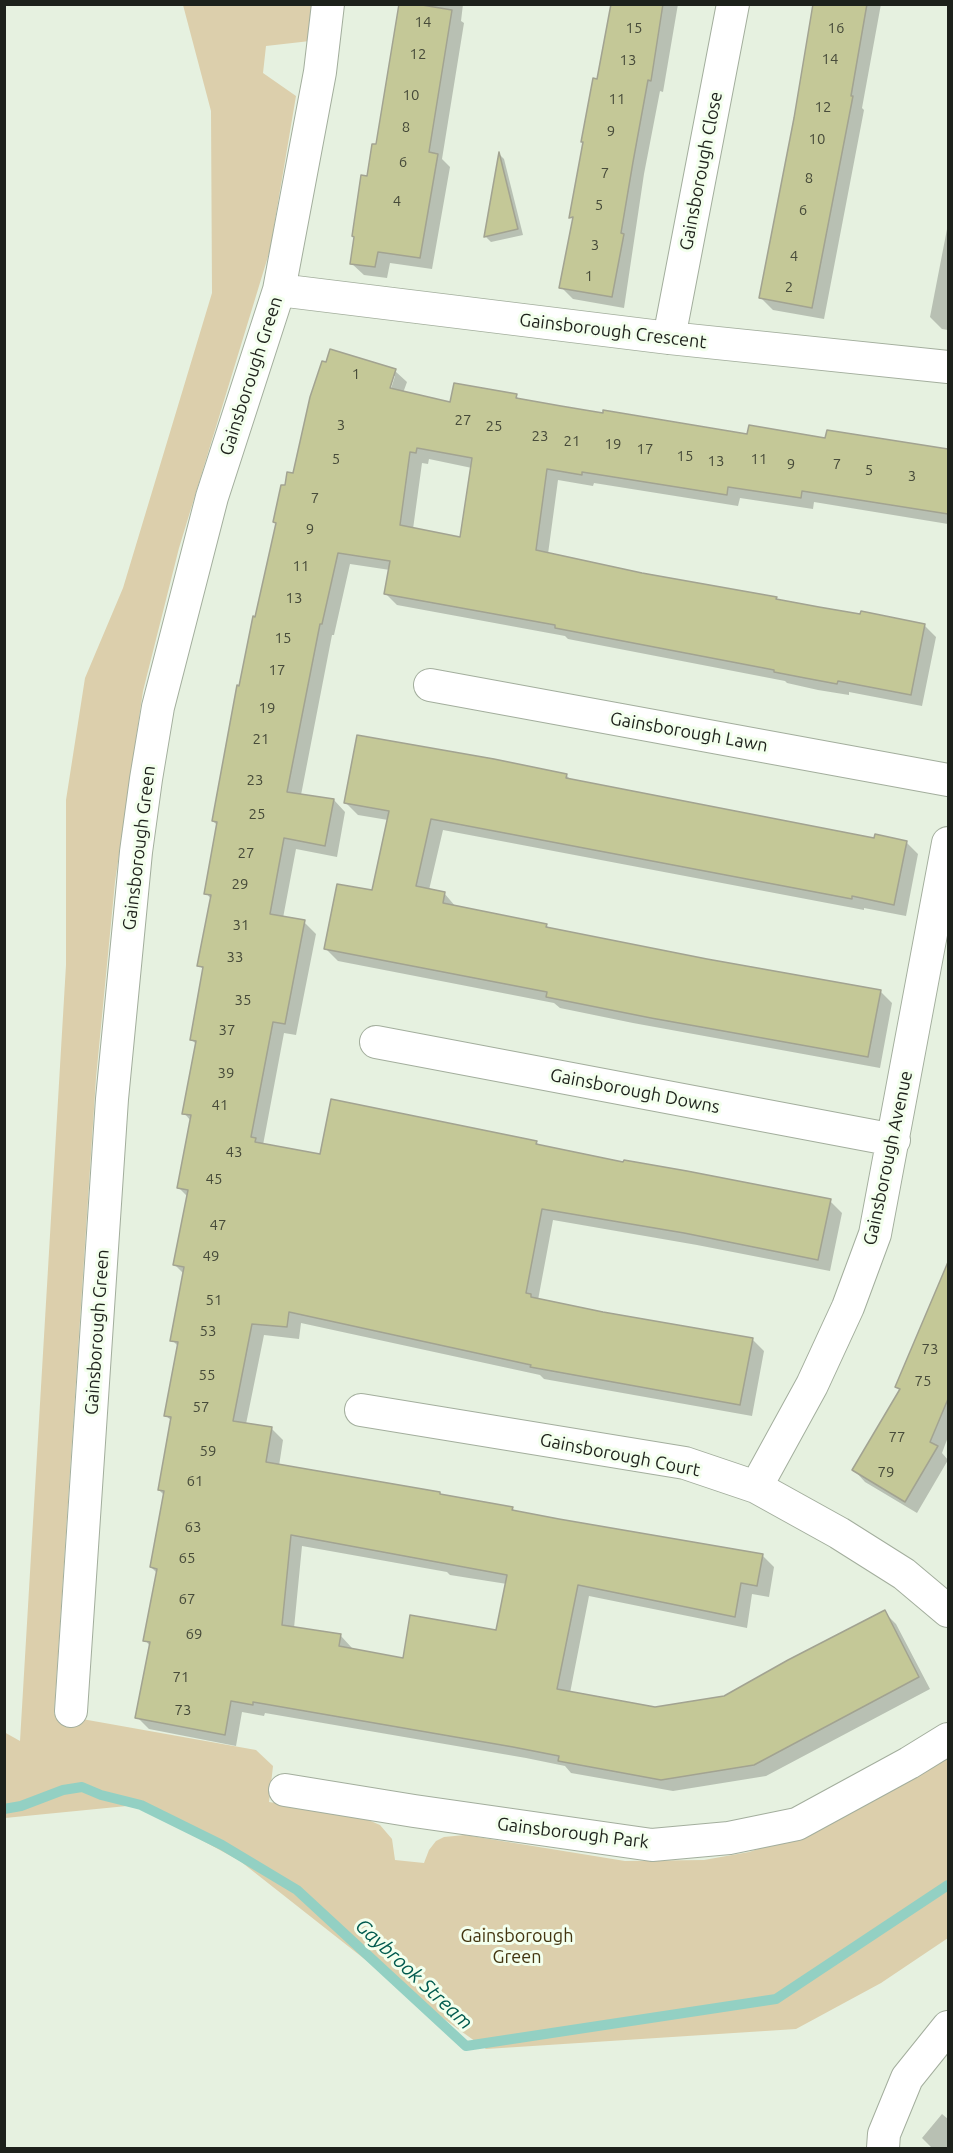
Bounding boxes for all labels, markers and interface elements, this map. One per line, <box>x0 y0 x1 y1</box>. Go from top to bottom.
house number: 14 <box>415 13 431 31</box>
house number: 15 <box>626 19 642 37</box>
house number: 16 <box>828 19 844 37</box>
house number: 12 <box>410 45 426 63</box>
house number: 14 <box>822 50 838 68</box>
house number: 13 <box>620 51 636 69</box>
house number: 10 <box>403 86 419 104</box>
house number: 11 <box>609 90 625 108</box>
street label: Gainsborough Close <box>675 90 727 252</box>
house number: 12 <box>815 98 831 116</box>
house number: 8 <box>402 118 410 136</box>
house number: 9 <box>607 122 615 140</box>
house number: 10 <box>809 130 825 148</box>
house number: 6 <box>399 153 407 171</box>
house number: 7 <box>601 164 609 182</box>
house number: 8 <box>805 169 813 187</box>
house number: 4 <box>393 192 401 210</box>
house number: 5 <box>595 196 603 214</box>
house number: 6 <box>799 201 807 219</box>
house number: 3 <box>591 236 599 254</box>
house number: 4 <box>790 247 798 265</box>
house number: 1 <box>585 267 593 285</box>
house number: 2 <box>785 278 793 296</box>
street label: Gainsborough Green <box>215 294 287 458</box>
street label: Gainsborough Crescent <box>518 309 708 353</box>
house number: 1 <box>352 365 360 383</box>
house number: 27 <box>455 411 471 429</box>
house number: 3 <box>337 416 345 434</box>
house number: 25 <box>486 417 502 435</box>
house number: 23 <box>532 427 548 445</box>
house number: 21 <box>564 432 580 450</box>
house number: 19 <box>605 435 621 453</box>
house number: 17 <box>637 440 653 458</box>
house number: 15 <box>677 447 693 465</box>
house number: 5 <box>332 450 340 468</box>
house number: 11 <box>751 450 767 468</box>
house number: 13 <box>708 452 724 470</box>
house number: 9 <box>787 455 795 473</box>
house number: 7 <box>833 455 841 473</box>
house number: 5 <box>865 461 873 479</box>
house number: 3 <box>908 467 916 485</box>
house number: 7 <box>311 489 319 507</box>
house number: 9 <box>306 520 314 538</box>
house number: 11 <box>293 557 309 575</box>
house number: 13 <box>286 589 302 607</box>
house number: 15 <box>275 629 291 647</box>
house number: 17 <box>269 661 285 679</box>
house number: 19 <box>259 699 275 717</box>
street label: Gainsborough Lawn <box>608 707 770 757</box>
house number: 21 <box>253 730 269 748</box>
street label: Gainsborough Green <box>118 764 160 932</box>
house number: 23 <box>247 771 263 789</box>
house number: 25 <box>249 805 265 823</box>
house number: 27 <box>238 844 254 862</box>
house number: 29 <box>232 875 248 893</box>
house number: 31 <box>233 916 249 934</box>
house number: 33 <box>227 948 243 966</box>
house number: 35 <box>235 991 251 1009</box>
house number: 37 <box>219 1021 235 1039</box>
house number: 39 <box>218 1064 234 1082</box>
street label: Gainsborough Downs <box>548 1064 722 1118</box>
street label: Gainsborough Avenue <box>859 1069 917 1247</box>
house number: 41 <box>212 1096 228 1114</box>
house number: 43 <box>226 1143 242 1161</box>
house number: 45 <box>206 1170 222 1188</box>
house number: 47 <box>210 1216 226 1234</box>
house number: 49 <box>203 1247 219 1265</box>
street label: Gainsborough Green <box>80 1248 114 1416</box>
house number: 51 <box>206 1291 222 1309</box>
house number: 53 <box>200 1322 216 1340</box>
house number: 73 <box>922 1340 938 1358</box>
house number: 55 <box>199 1366 215 1384</box>
house number: 75 <box>915 1372 931 1390</box>
house number: 57 <box>193 1398 209 1416</box>
house number: 77 <box>889 1428 905 1446</box>
street label: Gainsborough Court <box>538 1429 702 1481</box>
house number: 59 <box>200 1442 216 1460</box>
house number: 79 <box>878 1463 894 1481</box>
house number: 61 <box>187 1472 203 1490</box>
house number: 63 <box>185 1518 201 1536</box>
house number: 65 <box>179 1549 195 1567</box>
house number: 67 <box>179 1590 195 1608</box>
house number: 69 <box>186 1625 202 1643</box>
house number: 71 <box>173 1668 189 1686</box>
house number: 73 <box>175 1701 191 1719</box>
street label: Gainsborough Park <box>496 1813 650 1853</box>
water label: Gaybrook Stream <box>350 1914 478 2034</box>
park label: Gainsborough Green <box>461 1925 573 1968</box>

